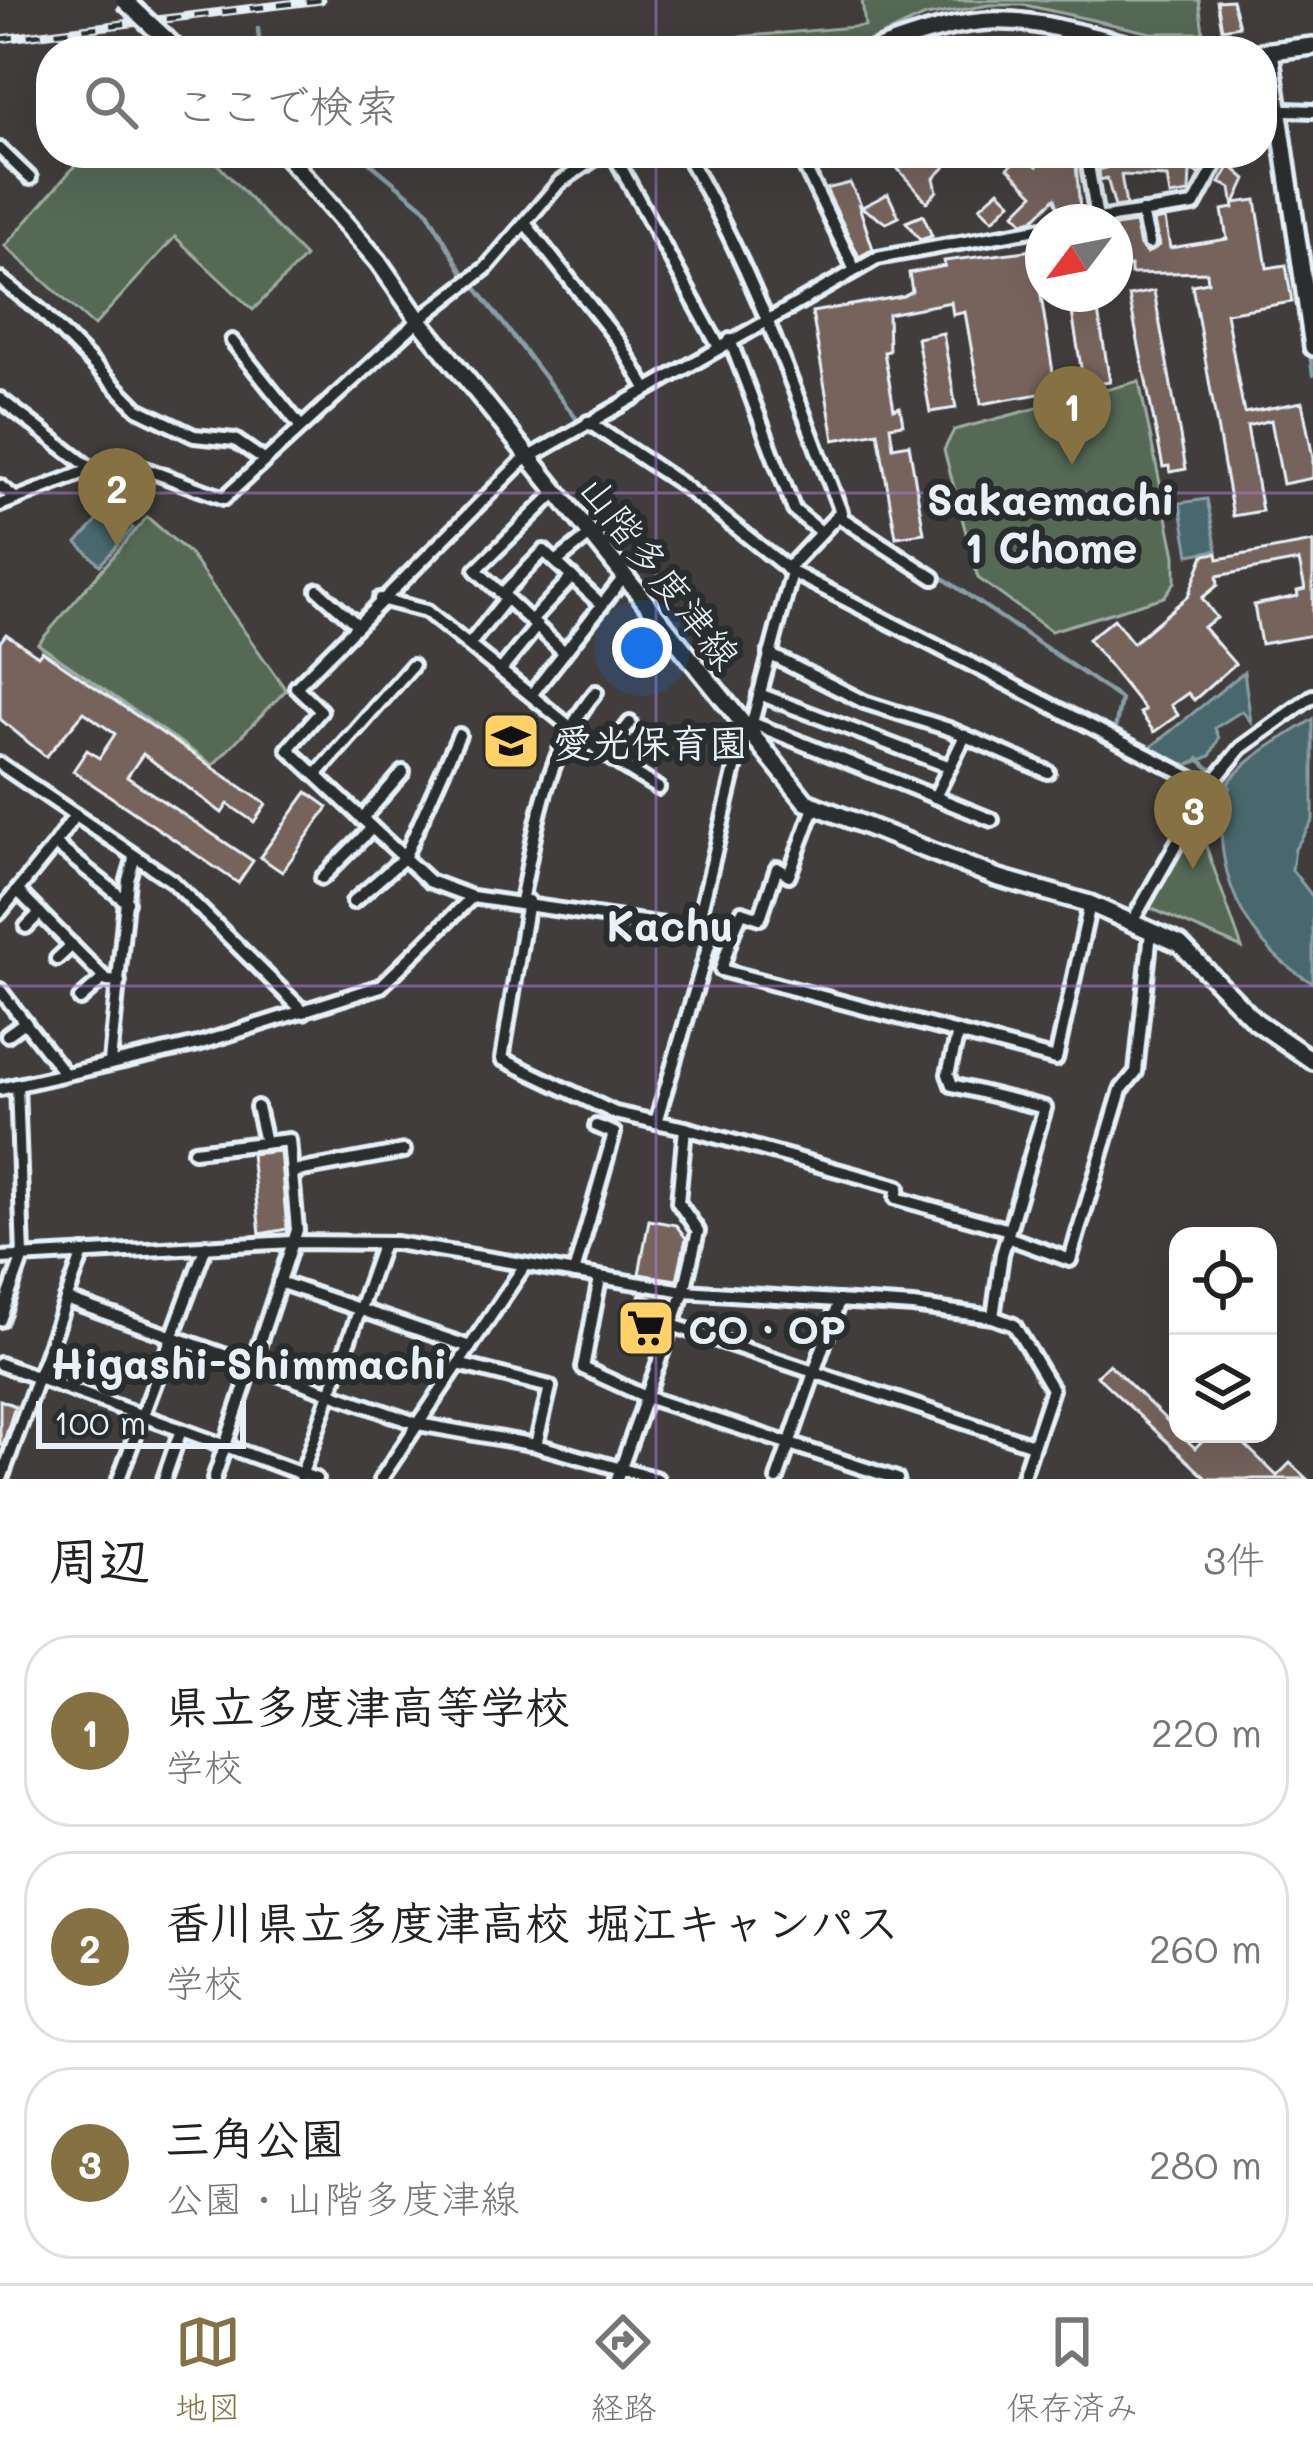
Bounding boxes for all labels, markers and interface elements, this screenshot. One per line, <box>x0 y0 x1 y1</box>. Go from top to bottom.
search box <box>36 36 1277 168</box>
icon: search <box>78 69 144 135</box>
text: ここで検索 <box>174 75 399 133</box>
north arrow <box>1025 204 1133 312</box>
pin: 1 <box>1033 366 1111 465</box>
pin: 2 <box>78 448 156 547</box>
street label: 山階多度津線 <box>569 463 753 679</box>
district label: Sakaemachi 1 Chome <box>927 471 1175 574</box>
your location <box>612 618 672 678</box>
school or university icon: 愛光保育園 <box>480 710 542 772</box>
place label: 愛光保育園 <box>553 716 748 767</box>
pin: 3 <box>1154 770 1232 869</box>
district label: Kachu <box>606 897 734 952</box>
map controls <box>1169 1227 1277 1443</box>
button: locate <box>1169 1227 1277 1335</box>
supermarket icon: CO・OP <box>615 1297 677 1359</box>
place label: CO・OP <box>688 1303 846 1354</box>
district label: Higashi-Shimmachi <box>50 1335 448 1390</box>
button: layers <box>1169 1335 1277 1443</box>
scale bar <box>36 1395 246 1448</box>
text: 100 m <box>54 1400 146 1443</box>
text: 周辺 <box>48 1525 150 1592</box>
text: 3件 <box>1203 1533 1265 1584</box>
text: 県立多度津高等学校 <box>165 1676 570 1734</box>
text: 1 <box>81 1706 99 1757</box>
text: 220 m <box>1151 1706 1262 1757</box>
text: 学校 <box>165 1740 243 1791</box>
text: 香川県立多度津高校 堀江キャンパス <box>165 1892 899 1950</box>
text: 2 <box>79 1922 101 1973</box>
text: 260 m <box>1149 1922 1262 1973</box>
text: 学校 <box>165 1956 243 2007</box>
text: 三角公園 <box>165 2108 345 2166</box>
text: 3 <box>78 2138 102 2189</box>
text: 280 m <box>1149 2138 1262 2189</box>
text: 公園 · 山階多度津線 <box>165 2172 519 2223</box>
tab: 地図 <box>175 2309 241 2429</box>
tab: 経路 <box>590 2309 656 2429</box>
tab: 保存済み <box>1006 2309 1138 2429</box>

